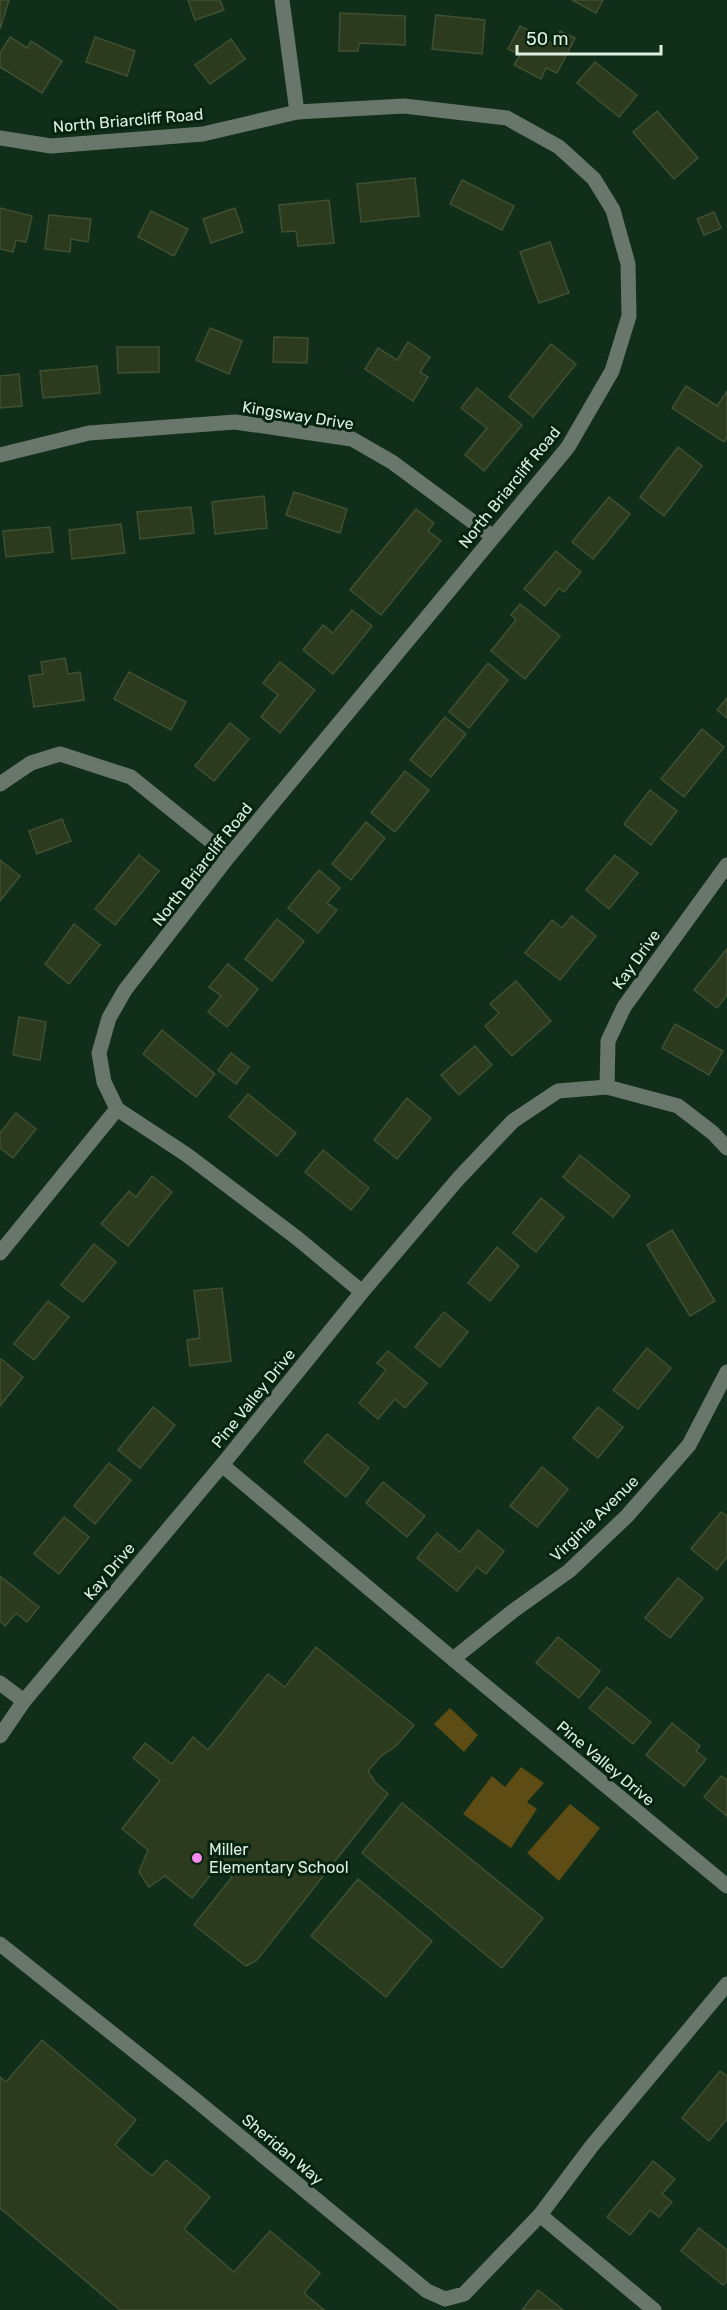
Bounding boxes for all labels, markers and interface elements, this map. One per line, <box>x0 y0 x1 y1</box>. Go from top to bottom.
scale bar <box>517 18 661 56</box>
text: 50 m <box>526 28 569 50</box>
street label: North Briarcliff Road <box>52 104 204 137</box>
street label: Kingsway Drive <box>241 397 355 434</box>
street label: North Briarcliff Road <box>455 423 564 552</box>
street label: North Briarcliff Road <box>148 799 256 930</box>
street label: Kay Drive <box>608 926 664 993</box>
street label: Pine Valley Drive <box>208 1345 299 1452</box>
street label: Virginia Avenue <box>546 1471 643 1565</box>
street label: Kay Drive <box>80 1539 139 1604</box>
street label: Pine Valley Drive <box>553 1717 659 1810</box>
place label: Miller Elementary School <box>209 1840 349 1877</box>
marker: Miller Elementary School <box>190 1851 204 1865</box>
street label: Sheridan Way <box>238 2110 327 2189</box>

